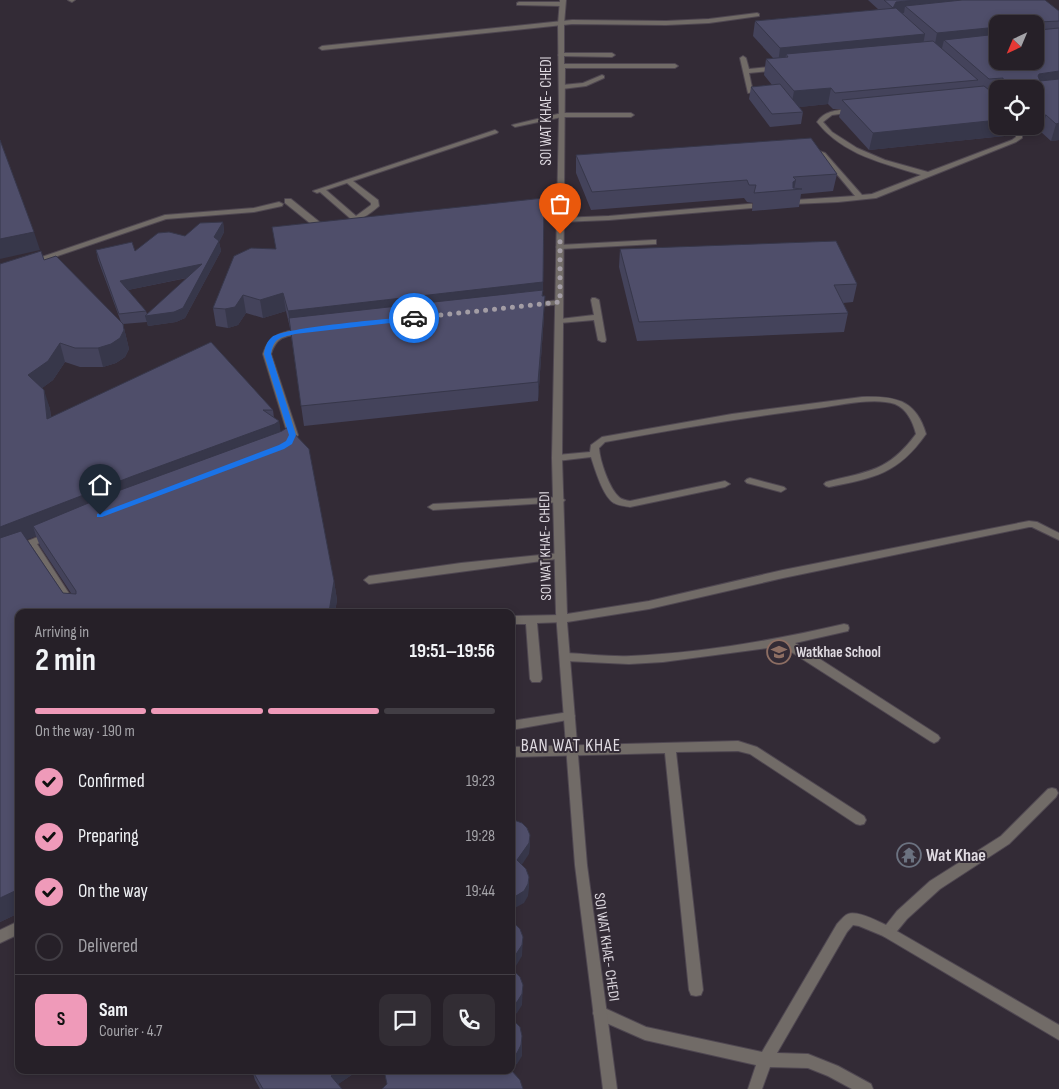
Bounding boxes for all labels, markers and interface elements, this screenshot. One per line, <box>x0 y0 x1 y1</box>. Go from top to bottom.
north arrow <box>989 15 1044 70</box>
map controls <box>989 15 1044 135</box>
street label: SOI WAT KHAE- CHEDI <box>537 56 556 166</box>
button: locate <box>989 80 1044 135</box>
pin <box>539 183 581 234</box>
icon: bag <box>546 190 574 218</box>
courier <box>389 293 439 343</box>
icon: car <box>400 304 428 332</box>
pin <box>79 464 121 515</box>
icon: home <box>86 471 114 499</box>
street label: SOI WAT KHAE- CHEDI <box>535 491 556 601</box>
text: Arriving in <box>35 623 89 642</box>
school or university icon: Watkhae School <box>766 639 792 665</box>
text: 19:51–19:56 <box>410 640 495 663</box>
text: 2 min <box>35 641 96 680</box>
place label: Watkhae School <box>796 643 881 662</box>
text: On the way · 190 m <box>35 722 135 741</box>
district label: BAN WAT KHAE <box>521 735 621 756</box>
icon: check <box>35 768 63 796</box>
text: Confirmed <box>78 770 145 793</box>
text: 19:23 <box>466 772 495 791</box>
icon: check <box>35 823 63 851</box>
text: Preparing <box>78 825 139 848</box>
text: 19:28 <box>466 827 495 846</box>
temple icon: Wat Khae <box>896 842 922 868</box>
place label: Wat Khae <box>926 845 986 866</box>
icon: check <box>35 878 63 906</box>
text: On the way <box>78 880 148 903</box>
text: 19:44 <box>466 882 495 901</box>
street label: SOI WAT KHAE- CHEDI <box>589 892 624 1002</box>
text: Delivered <box>78 935 138 958</box>
button: chat <box>379 994 431 1046</box>
button: phone <box>443 994 495 1046</box>
text: Sam <box>99 999 128 1022</box>
text: S <box>57 1008 65 1031</box>
text: Courier · 4.7 <box>99 1022 162 1041</box>

